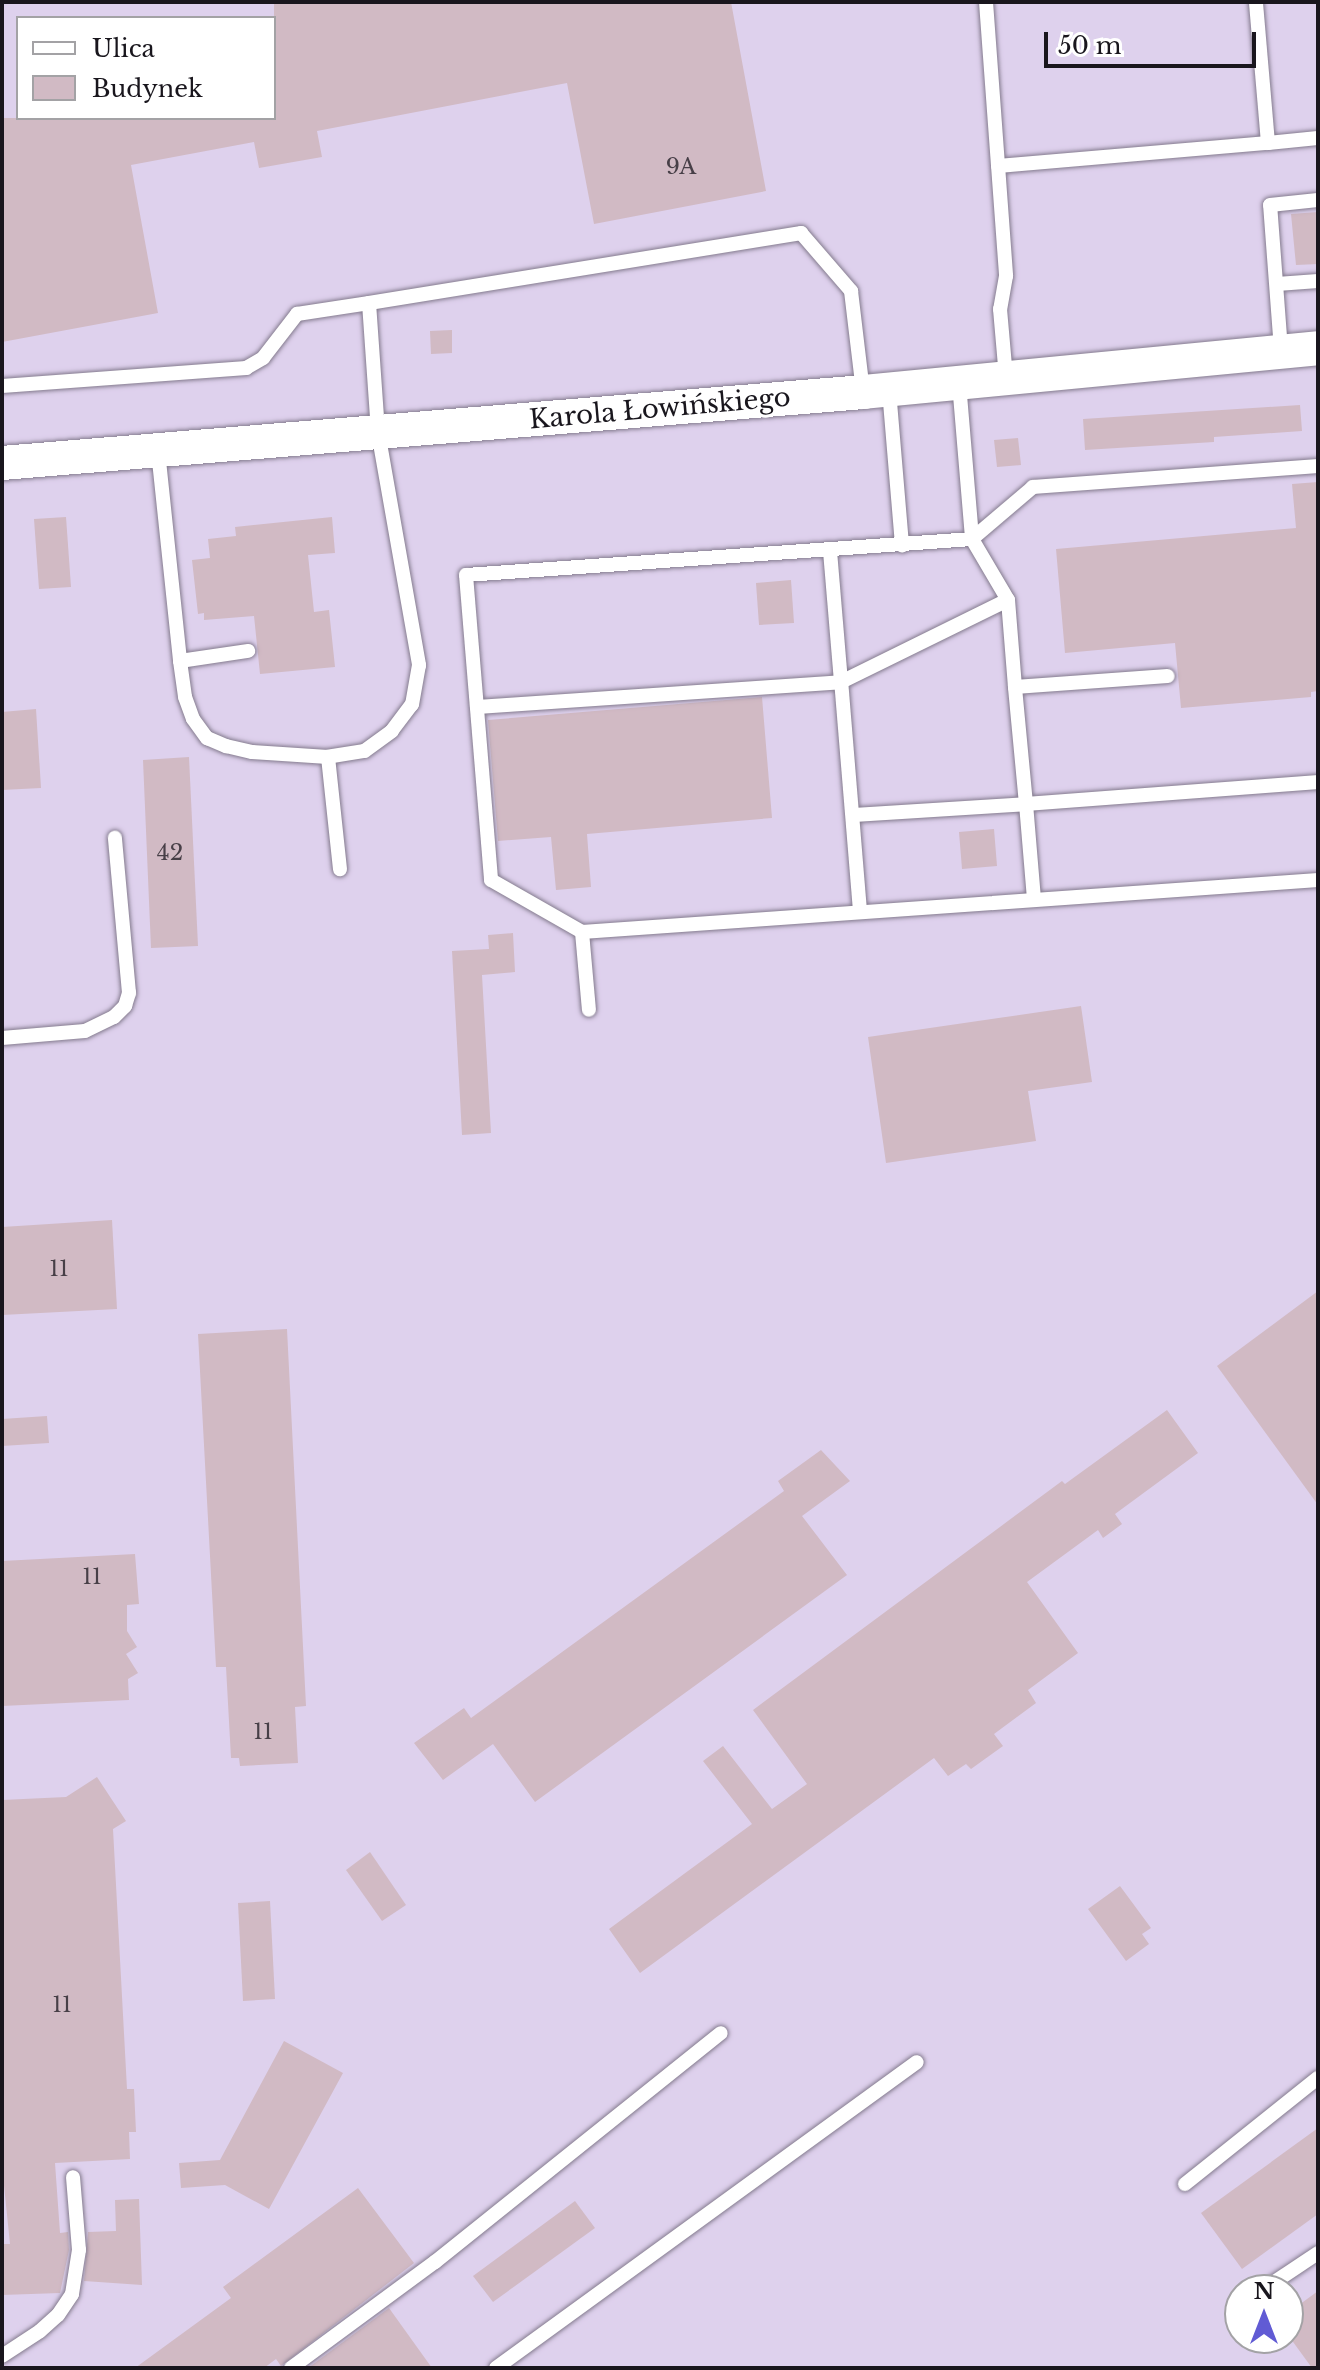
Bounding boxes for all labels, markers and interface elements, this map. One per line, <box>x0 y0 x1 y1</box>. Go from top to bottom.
legend <box>16 16 276 120</box>
scale bar <box>1048 16 1260 66</box>
text: 50 m <box>1058 31 1121 60</box>
text: Ulica <box>92 34 155 63</box>
text: Budynek <box>92 74 203 103</box>
house number: 9A <box>666 154 696 180</box>
street label: Karola Łowińskiego <box>528 382 792 436</box>
house number: 42 <box>157 840 183 866</box>
house number: 11 <box>49 1256 69 1282</box>
house number: 11 <box>82 1564 102 1590</box>
house number: 11 <box>253 1719 273 1745</box>
house number: 11 <box>52 1992 72 2018</box>
north arrow <box>1224 2274 1304 2354</box>
text: N <box>1254 2278 1274 2305</box>

